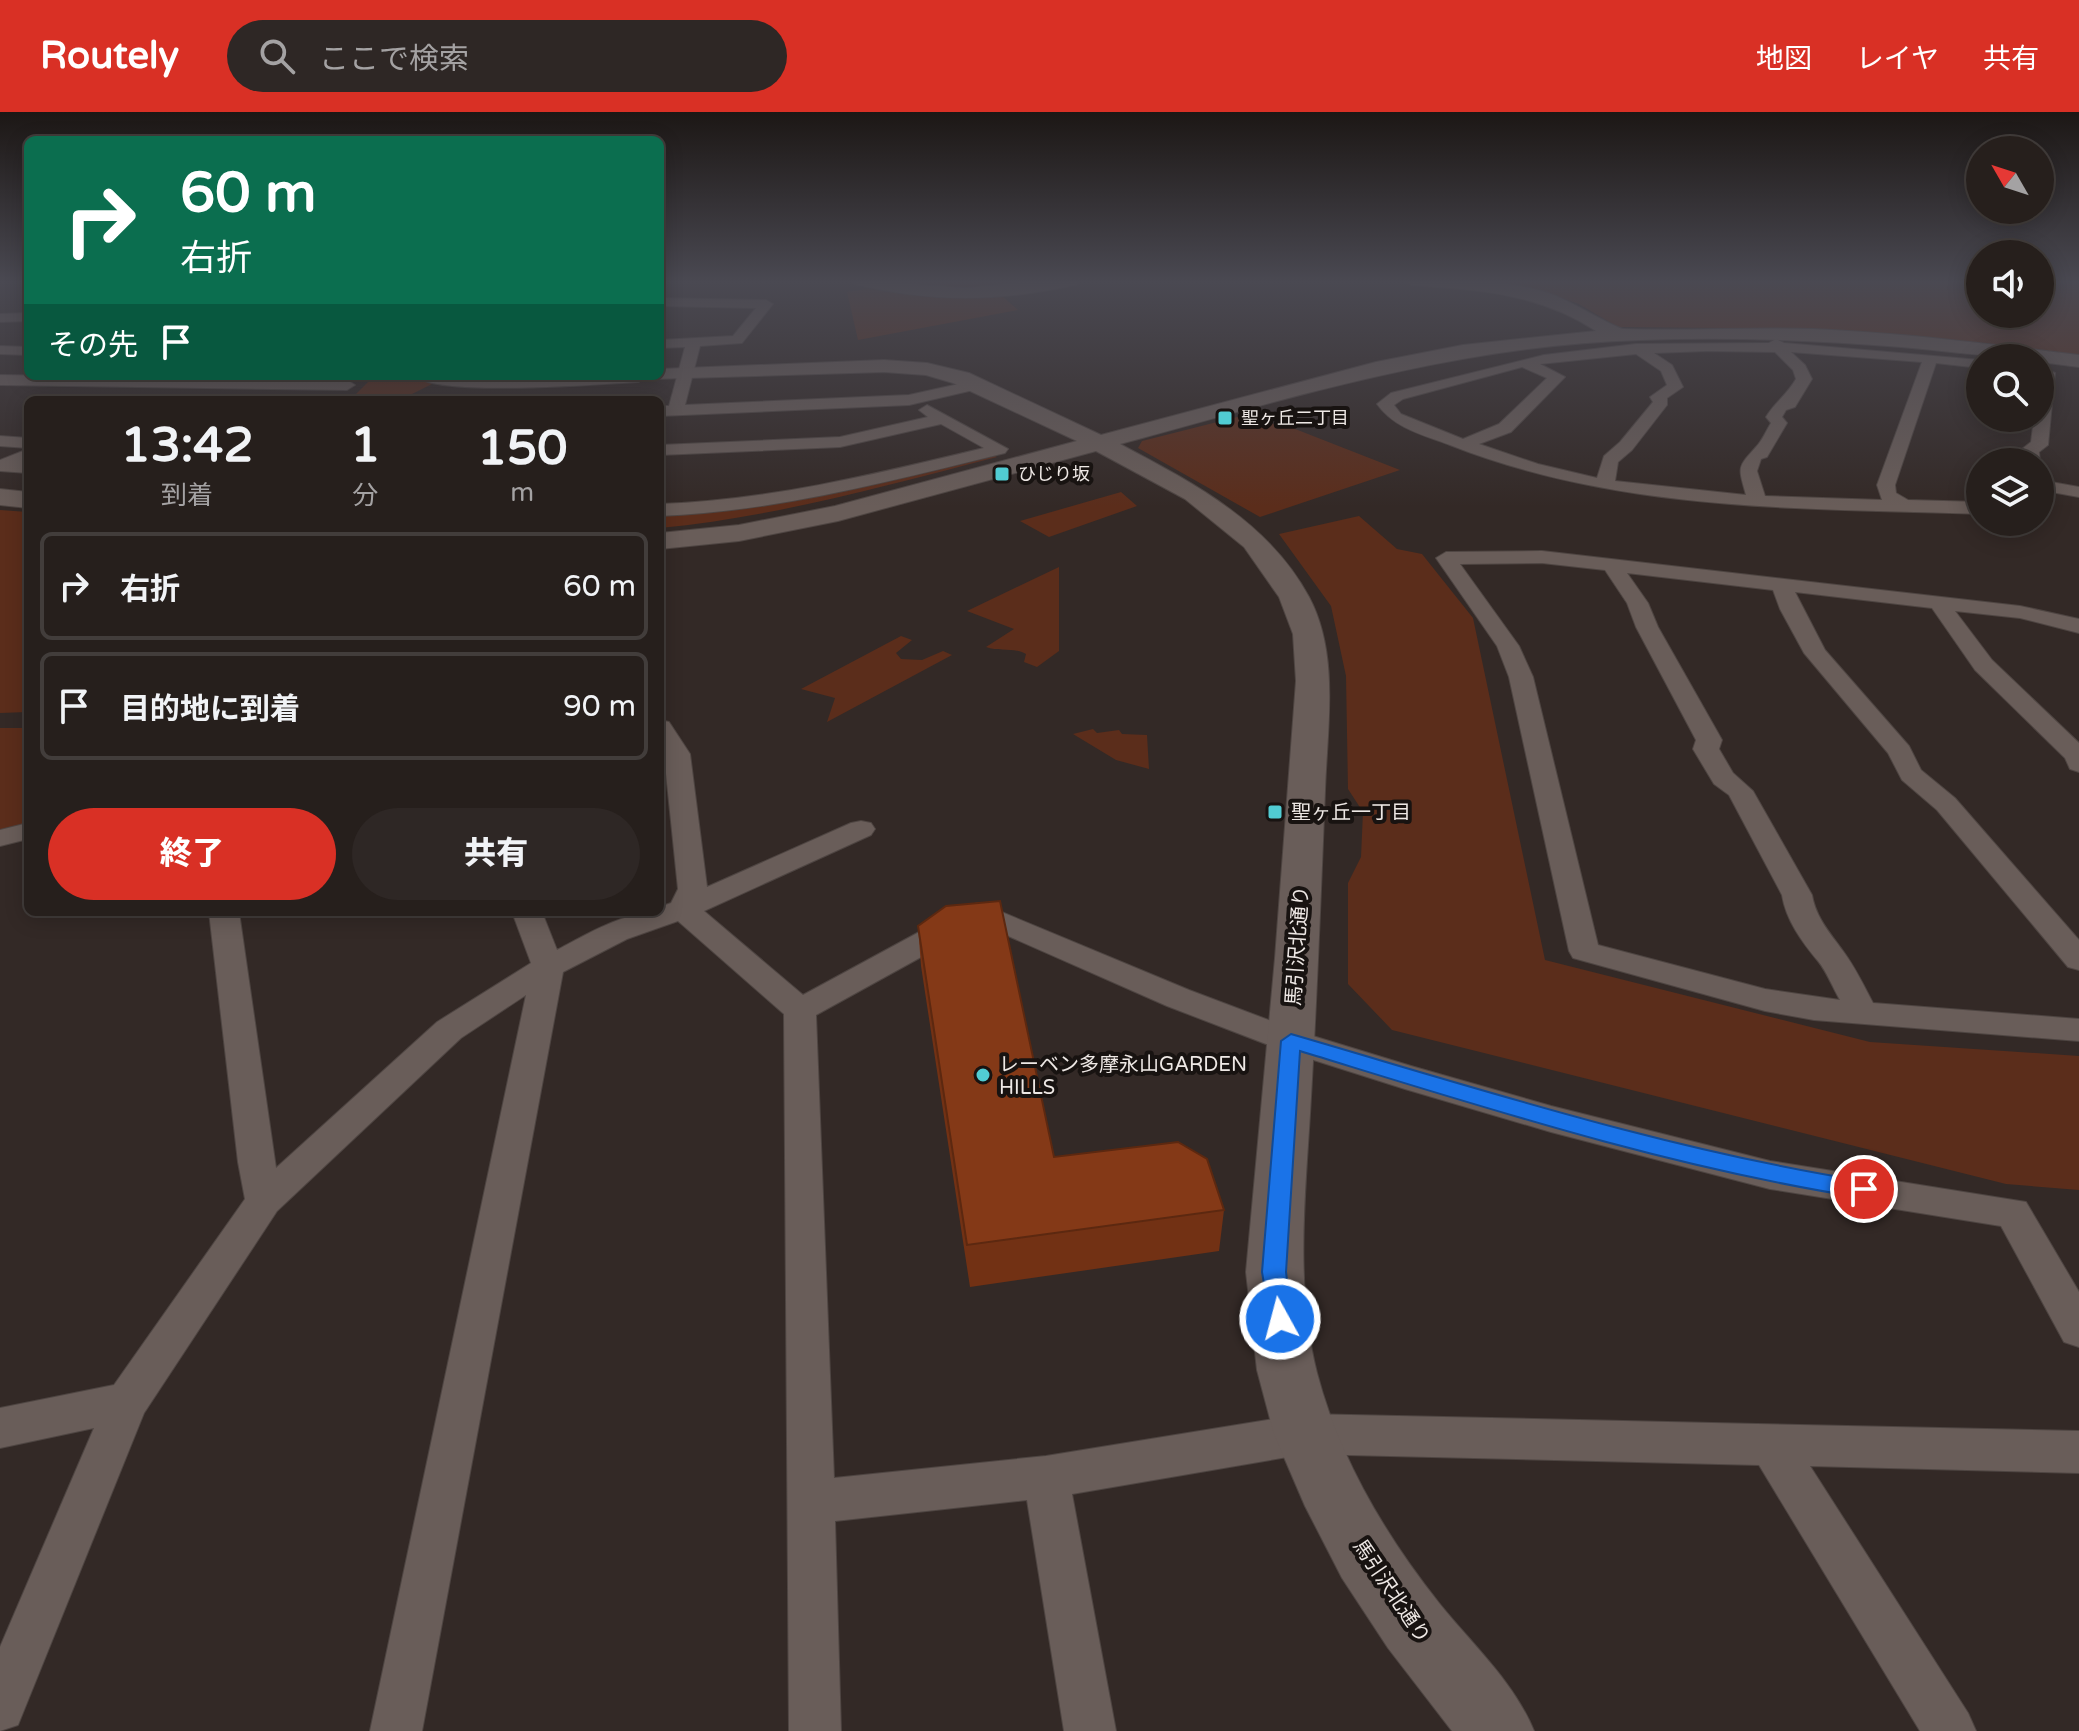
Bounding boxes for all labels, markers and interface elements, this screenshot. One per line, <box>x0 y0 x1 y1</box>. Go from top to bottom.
search box <box>227 20 787 92</box>
text: Routely <box>40 33 179 79</box>
icon: search <box>255 34 299 78</box>
text: ここで検索 <box>319 41 469 78</box>
text: 地図 <box>1756 42 1812 76</box>
text: レイヤ <box>1856 42 1939 76</box>
text: 共有 <box>1983 42 2039 76</box>
north arrow <box>1966 136 2054 224</box>
map controls <box>1966 136 2054 536</box>
text: 60 m <box>180 160 316 227</box>
icon: right <box>48 168 152 272</box>
text: 右折 <box>180 237 252 280</box>
button: sound <box>1966 240 2054 328</box>
icon: arrive <box>154 320 198 364</box>
text: その先 <box>48 327 138 364</box>
button: search <box>1966 344 2054 432</box>
place label: 聖ヶ丘二丁目 <box>1241 407 1349 429</box>
marker: 聖ヶ丘二丁目 <box>1216 409 1234 427</box>
text: 13:42 <box>121 417 254 475</box>
text: 1 <box>350 417 380 475</box>
text: 150 <box>477 420 567 478</box>
button: layers <box>1966 448 2054 536</box>
place label: ひじり坂 <box>1018 463 1090 485</box>
marker: ひじり坂 <box>993 465 1011 483</box>
text: m <box>510 477 534 508</box>
text: 到着 <box>161 480 213 511</box>
text: 分 <box>352 480 378 511</box>
icon: right <box>52 564 96 608</box>
text: 60 m <box>563 568 636 605</box>
text: 右折 <box>120 571 180 608</box>
icon: arrive <box>52 684 96 728</box>
text: 90 m <box>563 688 636 725</box>
text: 目的地に到着 <box>120 691 300 728</box>
place label: 聖ヶ丘一丁目 <box>1291 801 1411 825</box>
marker: 聖ヶ丘一丁目 <box>1266 803 1284 821</box>
button: 終了 <box>48 808 336 900</box>
button: 共有 <box>352 808 640 900</box>
street label: 馬引沢北通り <box>1282 885 1314 1007</box>
place label: レーベン多摩永山GARDEN HILLS <box>999 1053 1247 1100</box>
marker: レーベン多摩永山GARDEN HILLS <box>974 1066 992 1084</box>
pin <box>1830 1155 1898 1223</box>
icon: arrive <box>1842 1167 1886 1211</box>
position arrow <box>1238 1277 1322 1361</box>
street label: 馬引沢北通り <box>1348 1535 1435 1648</box>

